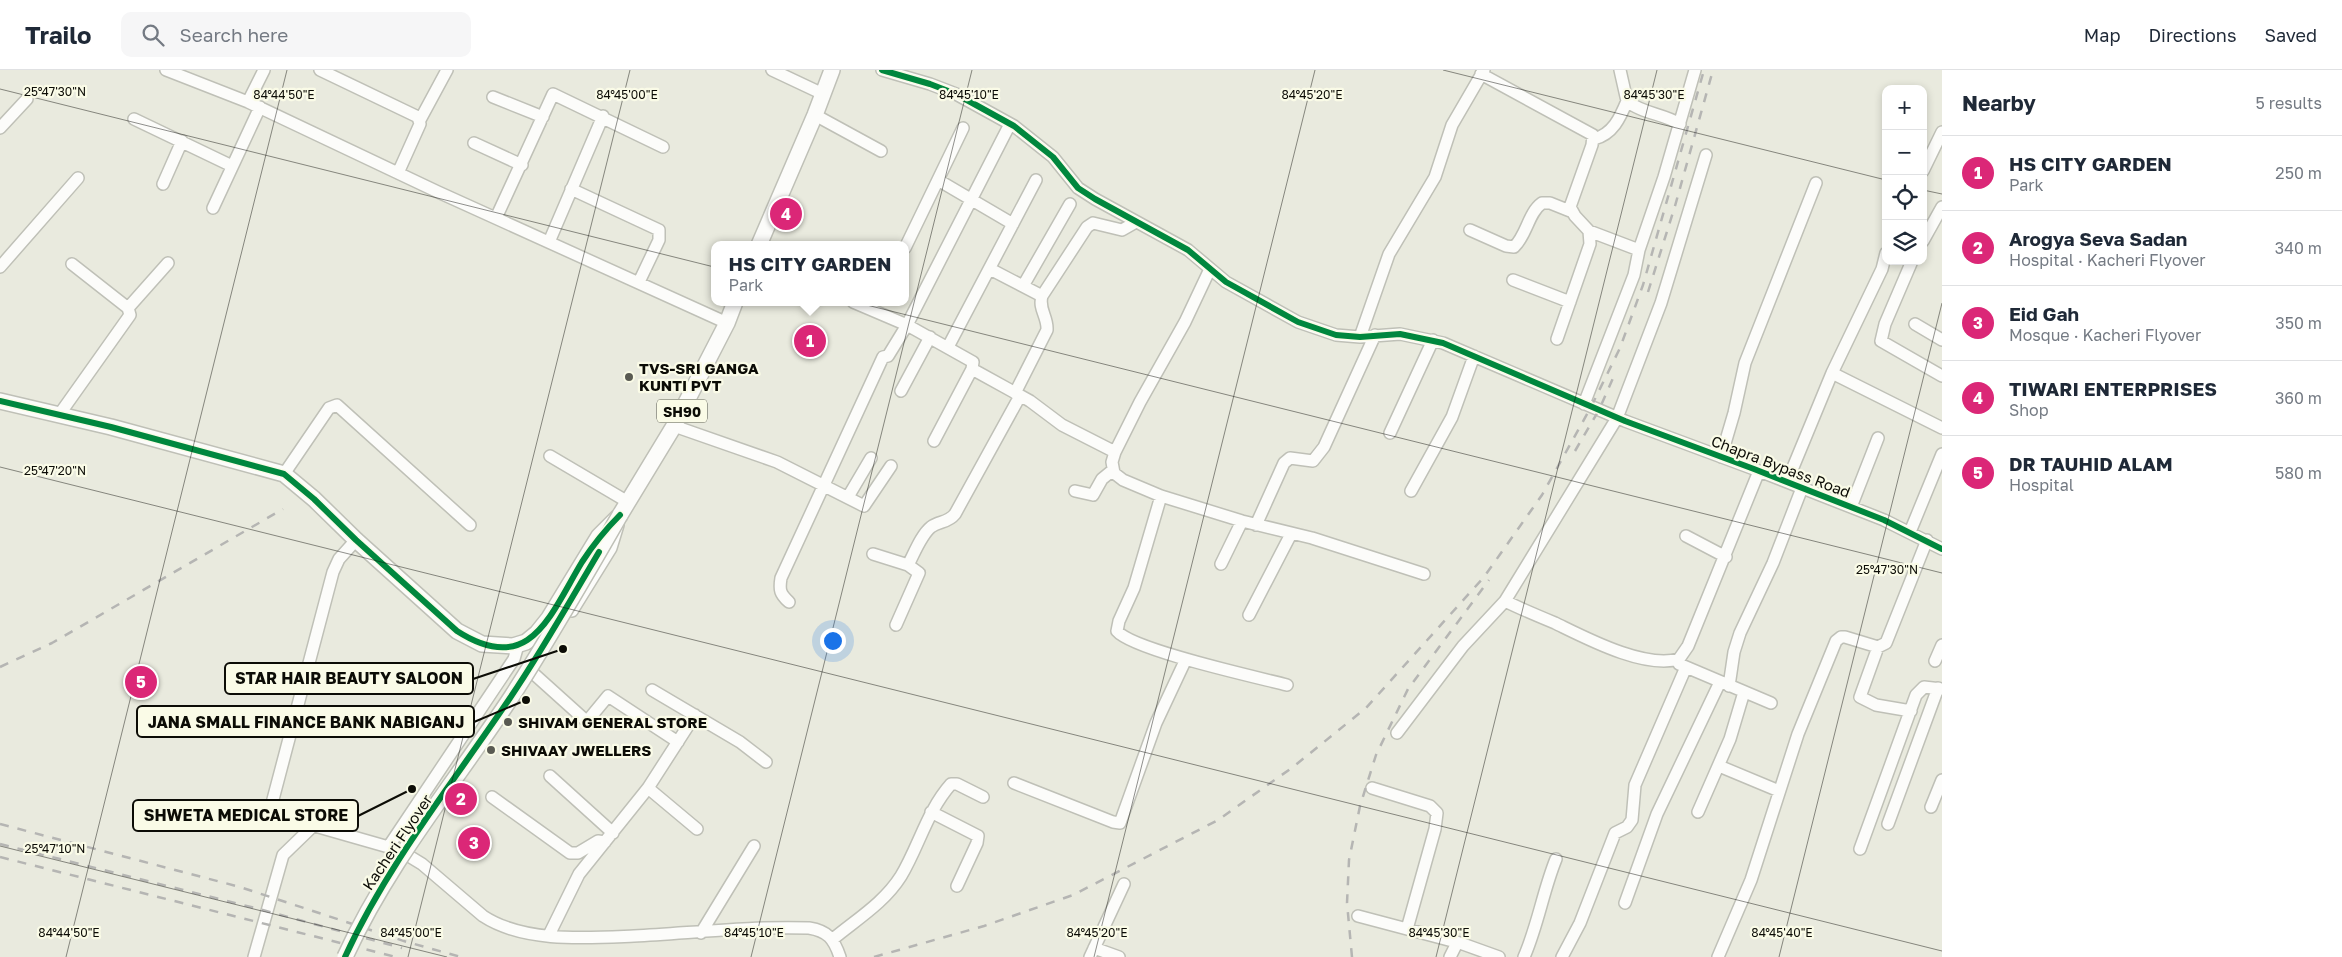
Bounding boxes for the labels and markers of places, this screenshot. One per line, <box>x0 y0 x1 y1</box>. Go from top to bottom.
pin: 4 <box>770 195 802 233</box>
pin: 1 <box>794 322 826 360</box>
place label: TVS-SRI GANGA KUNTI PVT <box>639 359 759 394</box>
marker: TVS-SRI GANGA KUNTI PVT <box>623 371 635 383</box>
pin: 5 <box>125 663 157 701</box>
callout: STAR HAIR BEAUTY SALOON <box>225 663 473 694</box>
callout: JANA SMALL FINANCE BANK NABIGANJ <box>137 706 474 737</box>
place label: SHIVAM GENERAL STORE <box>518 713 707 731</box>
marker: SHIVAM GENERAL STORE <box>502 716 514 728</box>
place label: SHIVAAY JWELLERS <box>501 741 651 759</box>
marker: SHIVAAY JWELLERS <box>485 744 497 756</box>
pin: 2 <box>445 780 477 818</box>
callout: SHWETA MEDICAL STORE <box>133 800 358 831</box>
pin: 3 <box>458 824 490 862</box>

